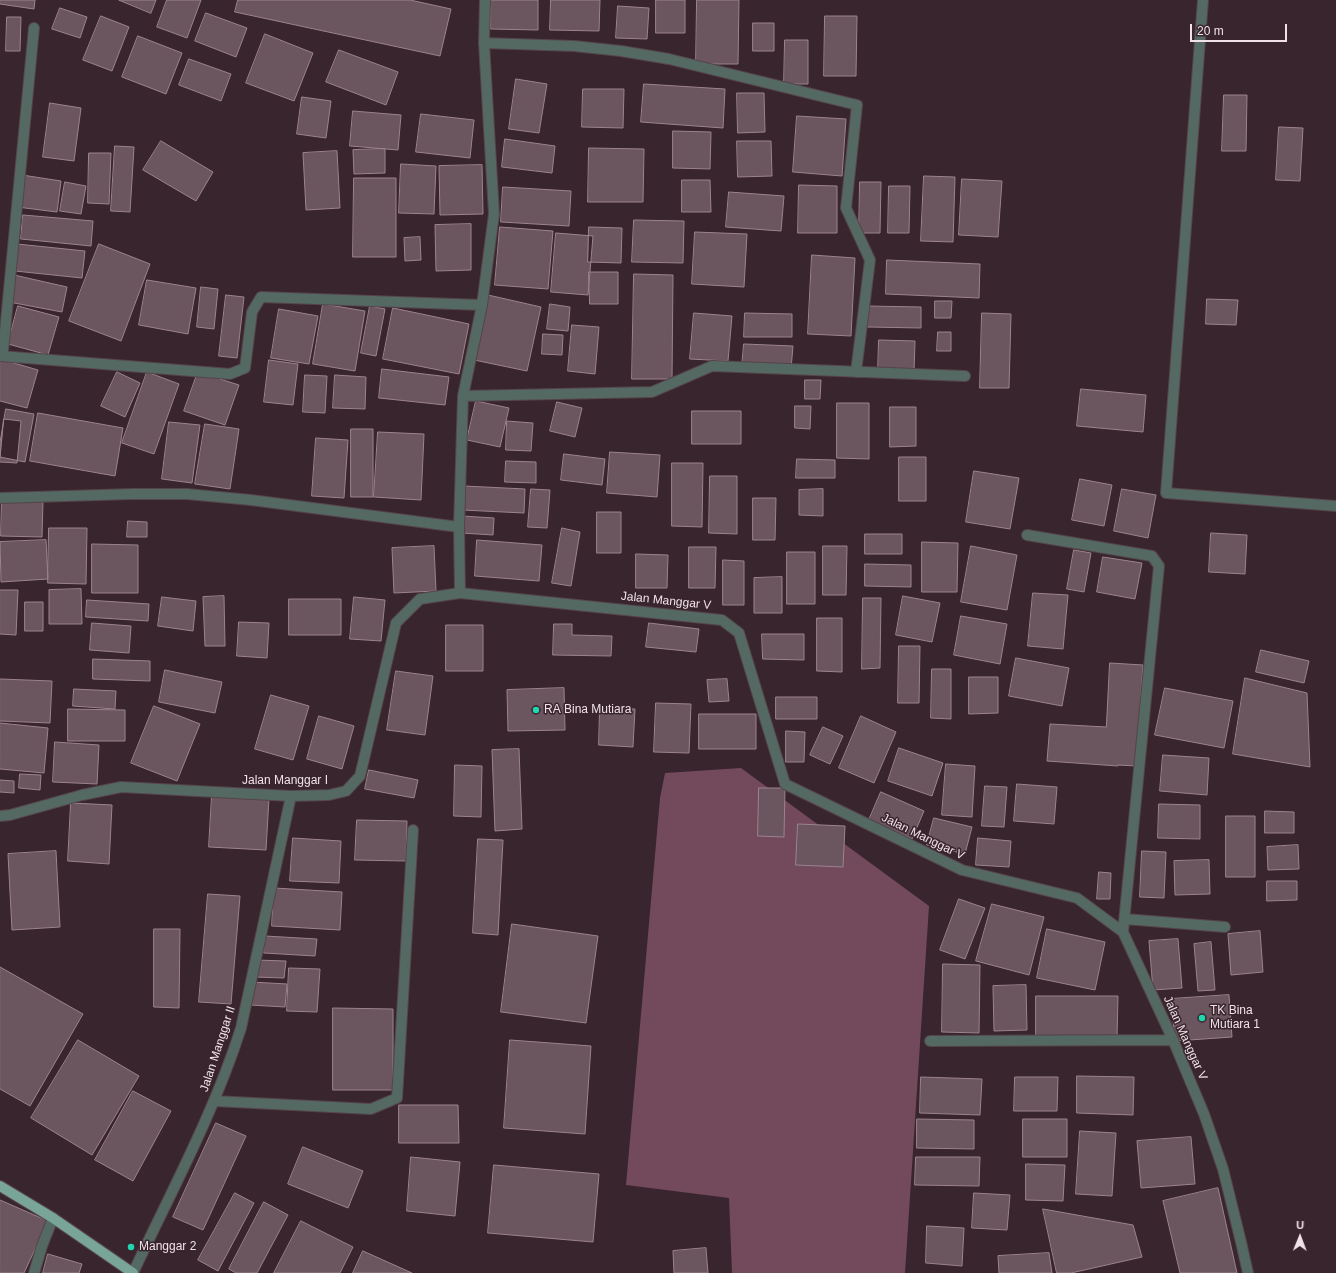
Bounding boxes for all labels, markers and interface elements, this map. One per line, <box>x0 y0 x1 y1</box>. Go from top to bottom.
scale bar <box>1192 16 1289 42</box>
text: 20 m <box>1197 24 1224 38</box>
street label: Jalan Manggar V <box>620 589 712 613</box>
place label: RA Bina Mutiara <box>544 703 631 717</box>
marker: RA Bina Mutiara <box>531 705 541 715</box>
street label: Jalan Manggar I <box>242 774 328 788</box>
street label: Jalan Manggar V <box>879 811 967 863</box>
street label: Jalan Manggar V <box>1160 994 1210 1082</box>
street label: Jalan Manggar II <box>197 1004 239 1094</box>
place label: TK Bina Mutiara 1 <box>1210 1004 1260 1032</box>
marker: TK Bina Mutiara 1 <box>1197 1013 1207 1023</box>
north arrow <box>1280 1217 1320 1257</box>
text: U <box>1296 1219 1304 1231</box>
place label: Manggar 2 <box>139 1240 196 1254</box>
marker: Manggar 2 <box>126 1242 136 1252</box>

